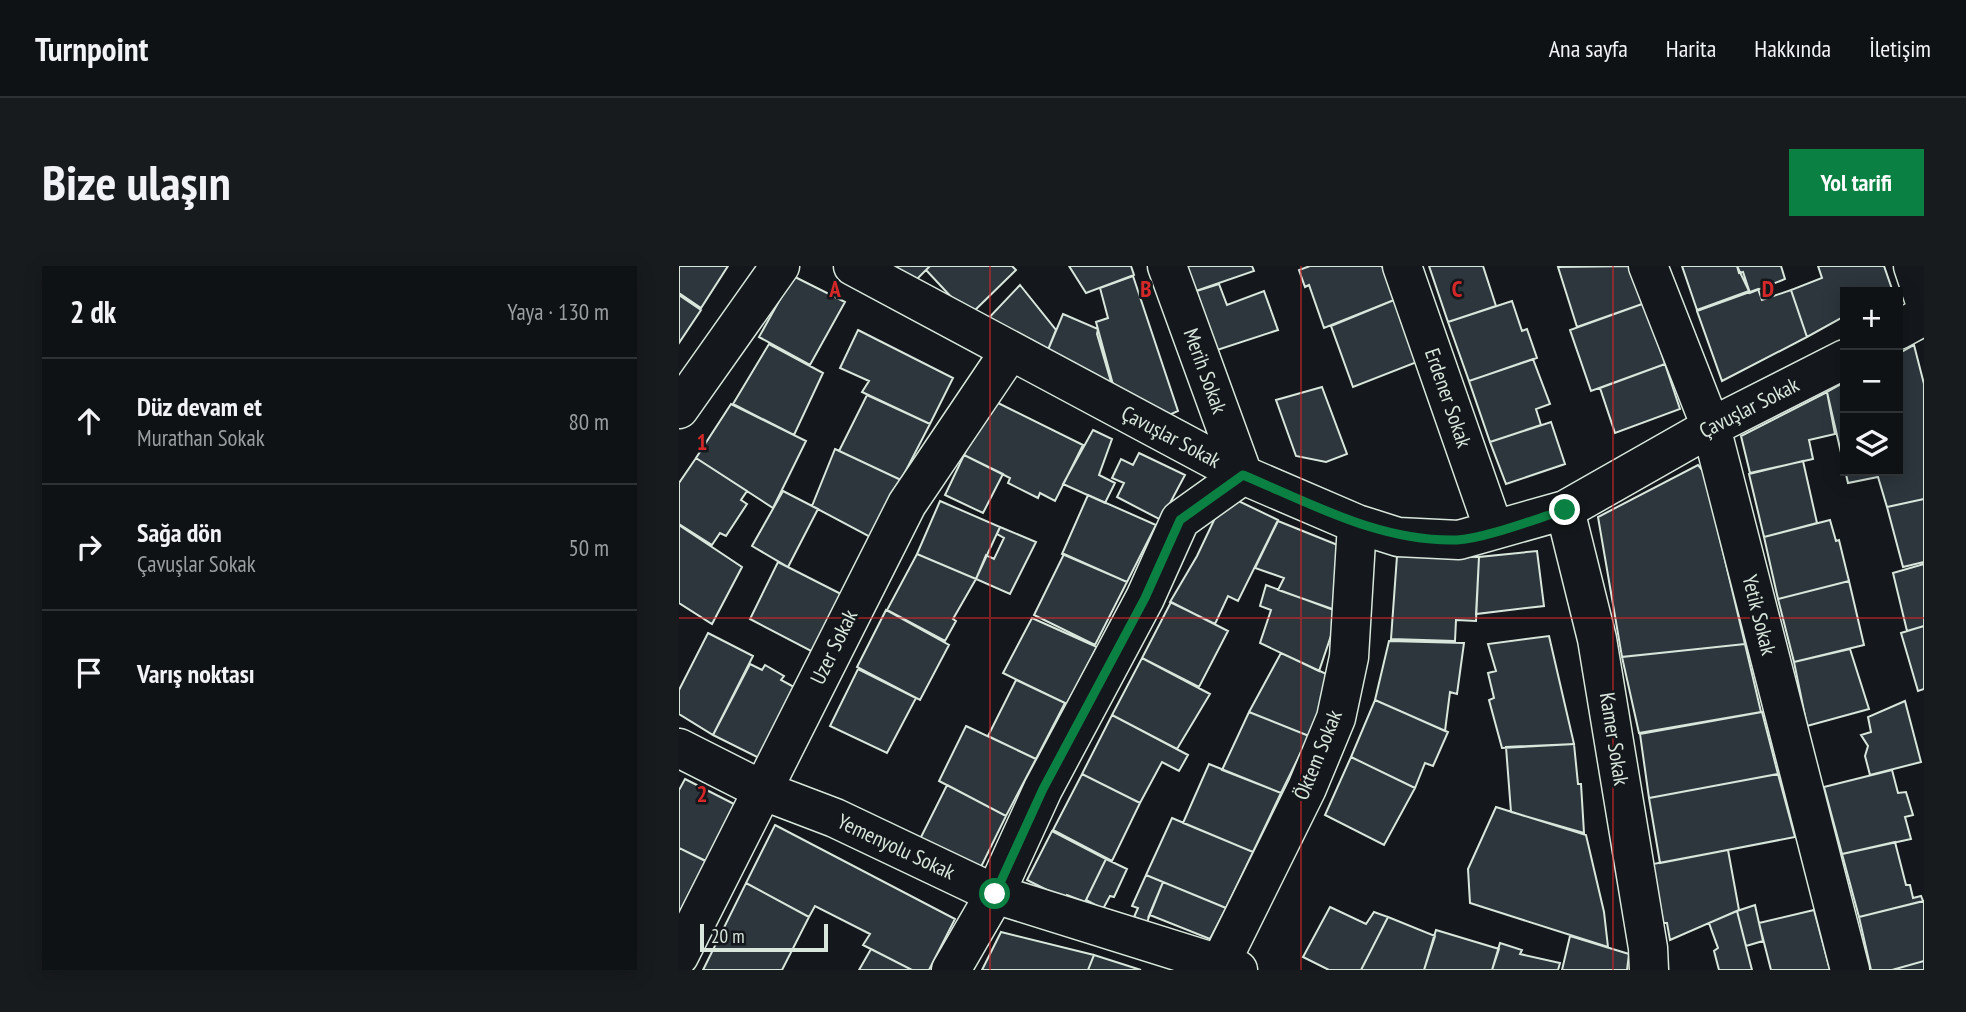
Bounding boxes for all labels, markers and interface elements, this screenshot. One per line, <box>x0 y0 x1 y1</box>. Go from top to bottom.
text: Turnpoint <box>35 27 148 70</box>
text: Ana sayfa <box>1549 33 1628 64</box>
text: Harita <box>1666 33 1716 64</box>
text: Hakkında <box>1754 33 1831 64</box>
text: İletişim <box>1869 33 1931 64</box>
button: Yol tarifi <box>1789 149 1924 216</box>
text: Bize ulaşın <box>42 150 231 214</box>
text: A <box>828 274 841 303</box>
text: B <box>1140 274 1152 303</box>
text: C <box>1452 274 1463 303</box>
text: D <box>1762 274 1774 303</box>
map controls <box>1840 287 1903 476</box>
button: + <box>1840 287 1903 350</box>
text: 2 dk <box>70 292 116 331</box>
text: Yaya · 130 m <box>507 297 609 326</box>
street label: Merih Sokak <box>1178 324 1233 417</box>
street label: Erdener Sokak <box>1419 345 1478 451</box>
button: − <box>1840 350 1903 413</box>
street label: Çavuşlar Sokak <box>1694 371 1803 444</box>
text: Düz devam et <box>137 390 262 423</box>
street label: Çavuşlar Sokak <box>1117 399 1225 474</box>
icon: ahead <box>70 402 108 440</box>
text: 80 m <box>568 407 609 436</box>
button: layers <box>1840 413 1903 476</box>
text: Murathan Sokak <box>137 423 265 452</box>
text: 1 <box>697 427 708 456</box>
route end <box>1549 494 1580 525</box>
text: Sağa dön <box>137 516 222 549</box>
icon: right <box>70 528 108 566</box>
text: 50 m <box>568 533 609 562</box>
text: Çavuşlar Sokak <box>137 549 256 578</box>
street label: Yetik Sokak <box>1736 572 1782 658</box>
street label: Uzer Sokak <box>804 605 863 689</box>
icon: arrive <box>70 654 108 692</box>
text: Varış noktası <box>137 657 255 690</box>
street label: Kamer Sokak <box>1594 691 1635 787</box>
street label: Öktem Sokak <box>1287 706 1348 804</box>
text: 2 <box>697 779 708 808</box>
street label: Yemenyolu Sokak <box>833 808 959 886</box>
route start <box>979 878 1010 909</box>
scale bar <box>700 921 828 953</box>
text: 20 m <box>711 924 745 948</box>

